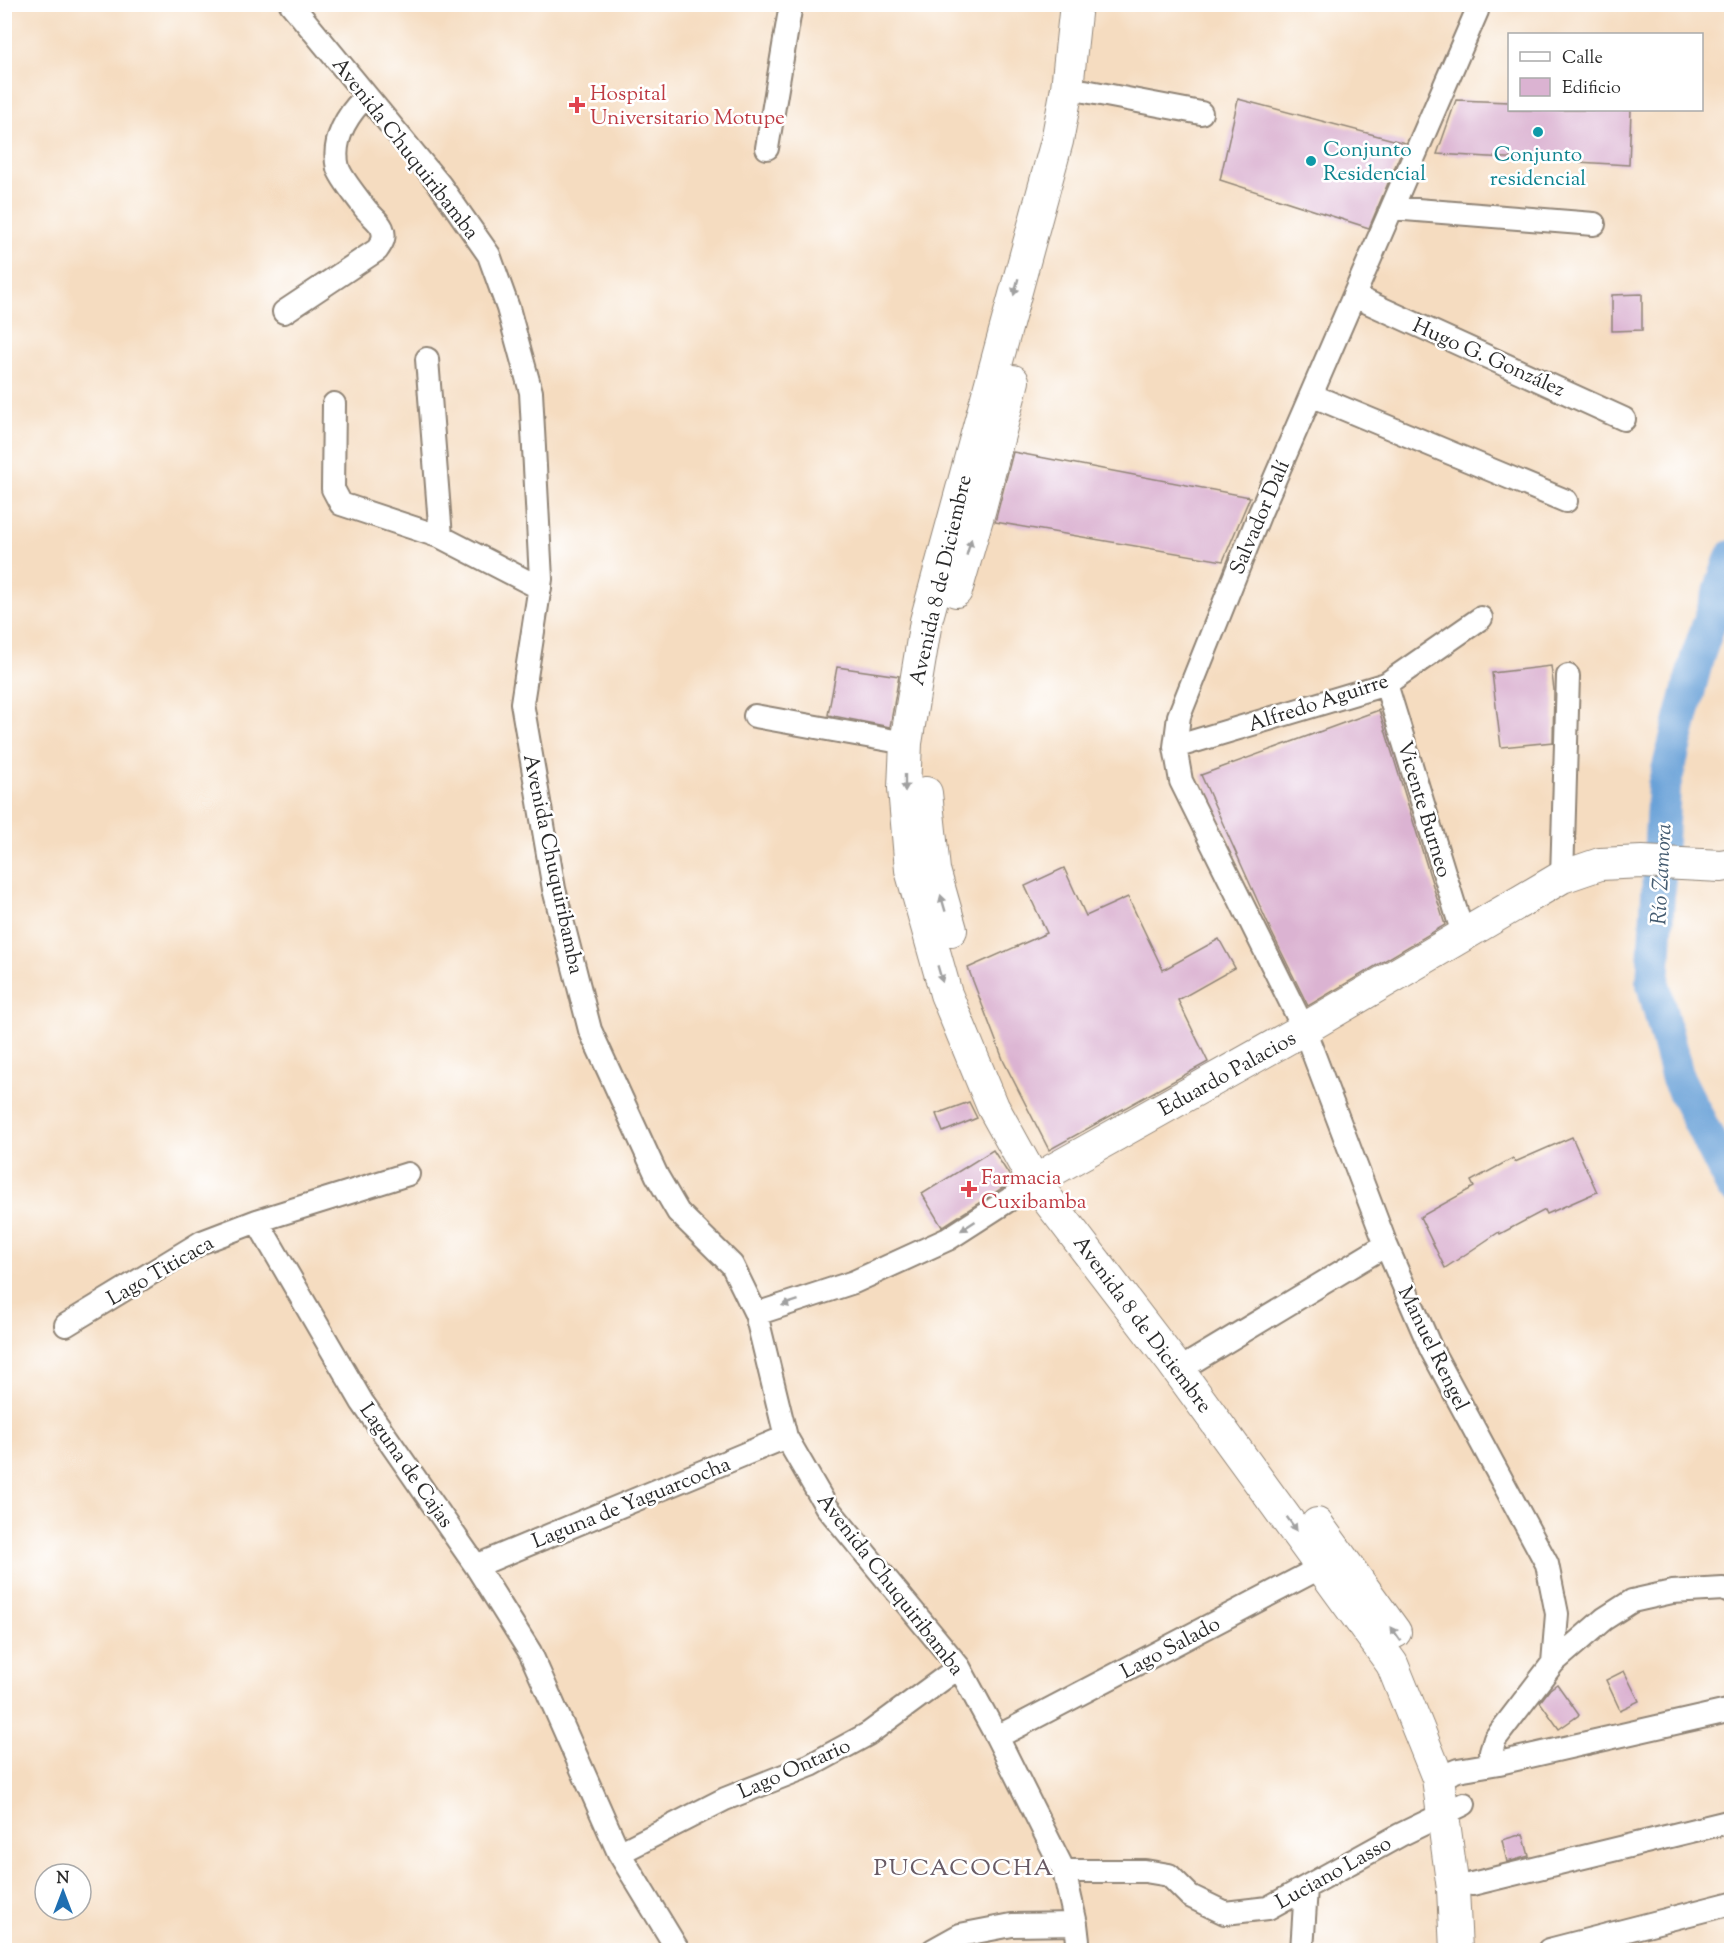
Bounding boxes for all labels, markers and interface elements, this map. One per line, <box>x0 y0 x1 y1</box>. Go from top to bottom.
legend <box>1508 33 1703 111</box>
text: Calle <box>1562 46 1603 72</box>
street label: Avenida Chuquiribamba <box>324 52 485 247</box>
text: Edificio <box>1562 76 1621 102</box>
place label: Hospital Universitario Motupe <box>590 80 785 134</box>
marker: Hospital Universitario Motupe <box>568 96 586 114</box>
marker: Conjunto residencial <box>1531 125 1545 139</box>
place label: Conjunto Residencial <box>1323 136 1426 190</box>
place label: Conjunto residencial <box>1490 141 1586 195</box>
marker: Conjunto Residencial <box>1304 154 1318 168</box>
one-way arrow <box>1011 278 1021 296</box>
street label: Hugo G. González <box>1407 312 1569 406</box>
street label: Salvador Dalí <box>1223 456 1298 580</box>
street label: Avenida 8 de Diciembre <box>903 472 981 689</box>
one-way arrow <box>965 538 974 556</box>
street label: Alfredo Aguirre <box>1245 667 1393 741</box>
street label: Vicente Burneo <box>1388 738 1458 881</box>
street label: Avenida Chuquiribamba <box>514 752 590 977</box>
one-way arrow <box>900 774 910 793</box>
water label: Río Zamora <box>1644 822 1682 926</box>
one-way arrow <box>938 894 947 912</box>
one-way arrow <box>936 965 946 983</box>
street label: Eduardo Palacios <box>1154 1025 1302 1125</box>
place label: Farmacia Cuxibamba <box>981 1164 1087 1218</box>
marker: Farmacia Cuxibamba <box>962 1182 976 1196</box>
one-way arrow <box>960 1220 976 1231</box>
street label: Lago Titicaca <box>102 1229 220 1314</box>
street label: Avenida 8 de Diciembre <box>1065 1230 1218 1420</box>
street label: Manuel Rengel <box>1389 1281 1475 1416</box>
one-way arrow <box>781 1299 799 1308</box>
street label: Laguna de Cajas <box>351 1397 460 1535</box>
street label: Laguna de Yaguarcocha <box>528 1450 736 1557</box>
street label: Avenida Chuquiribamba <box>809 1488 970 1683</box>
one-way arrow <box>1286 1516 1298 1532</box>
street label: Lago Salado <box>1116 1610 1226 1688</box>
one-way arrow <box>1390 1626 1402 1642</box>
street label: Lago Ontario <box>734 1732 856 1808</box>
street label: Luciano Lasso <box>1271 1830 1397 1918</box>
district label: PUCACOCHA <box>874 1852 1054 1886</box>
north arrow <box>33 1862 93 1922</box>
text: N <box>57 1868 70 1891</box>

